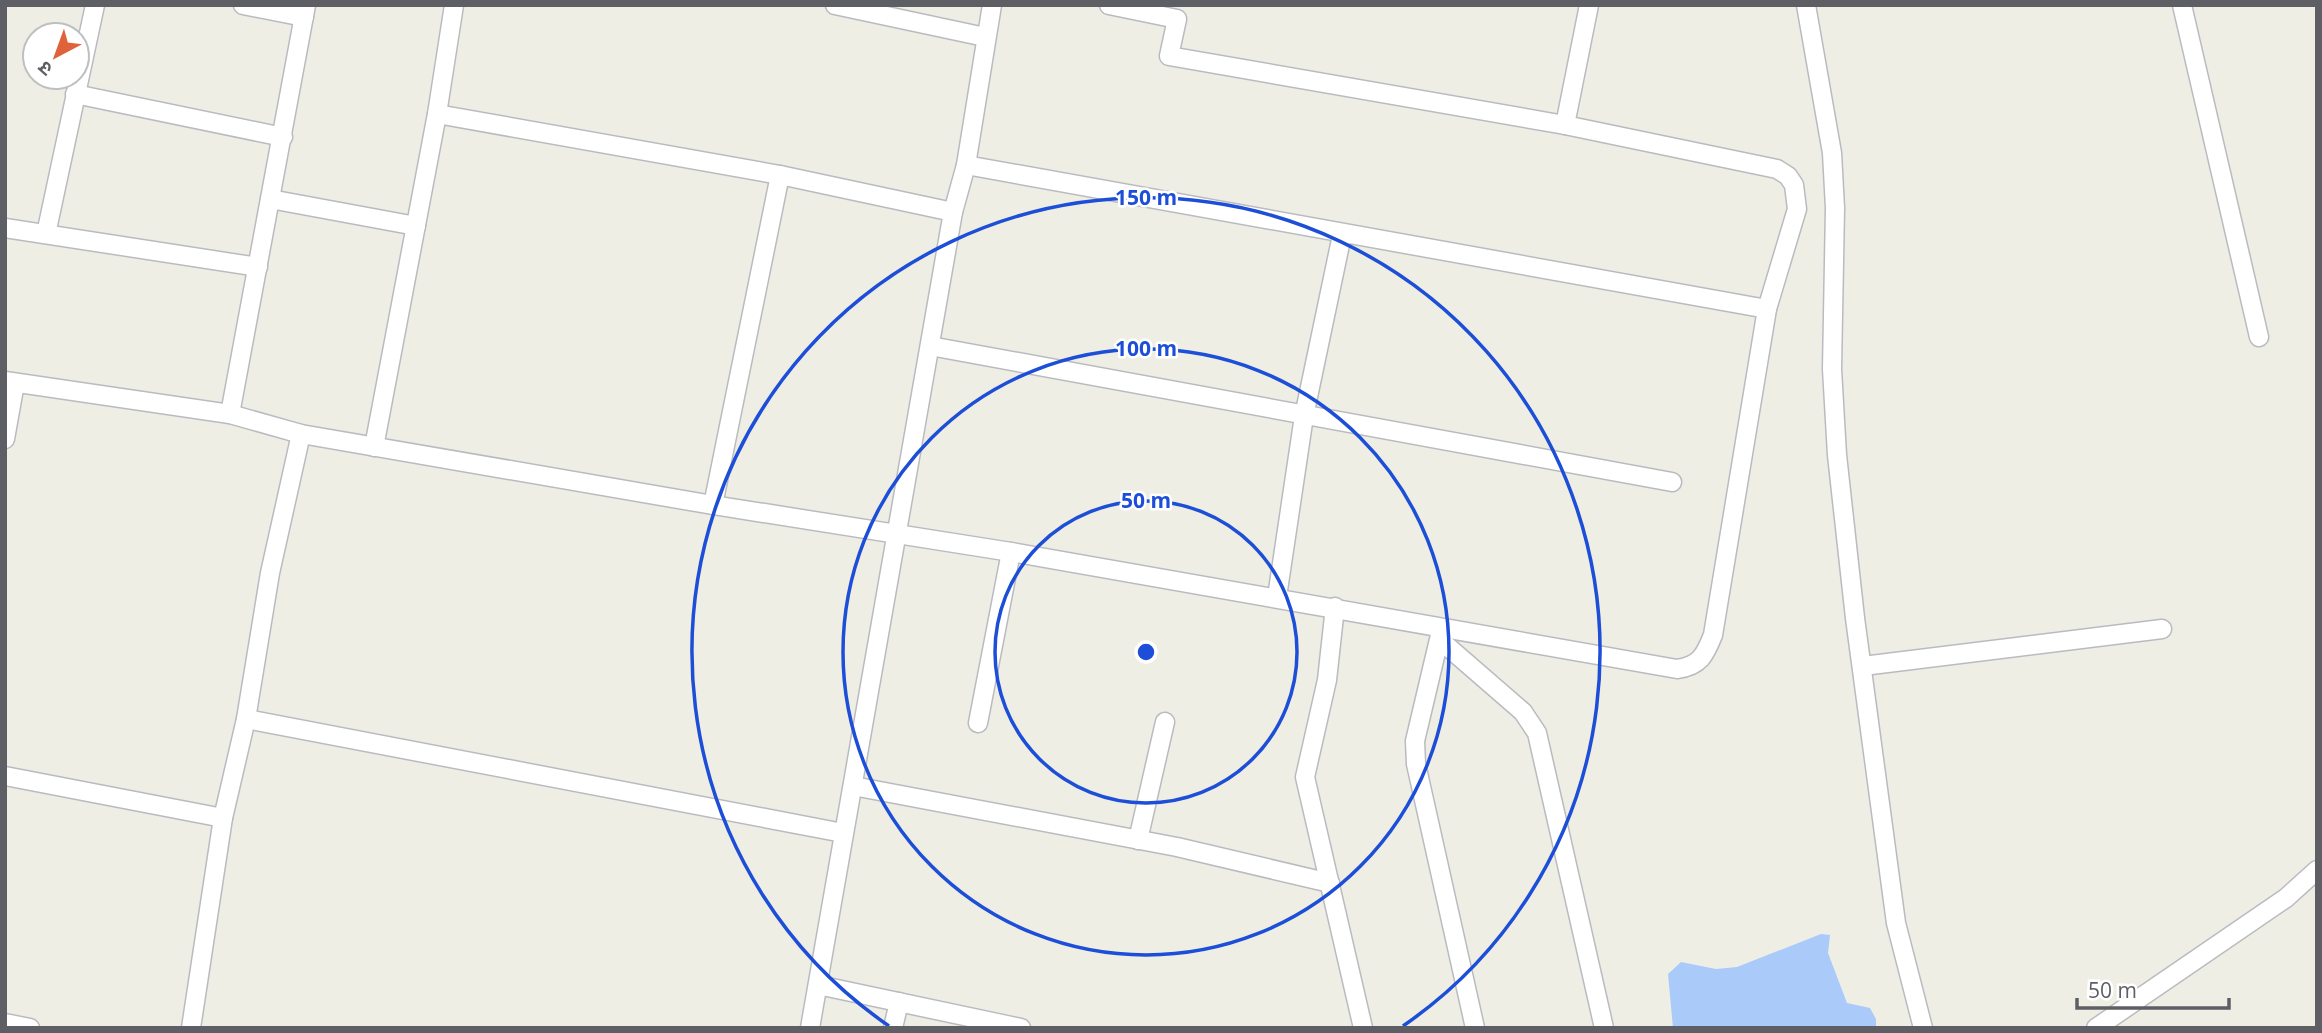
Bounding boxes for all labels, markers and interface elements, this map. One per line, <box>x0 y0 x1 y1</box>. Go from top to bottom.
north arrow <box>21 21 91 91</box>
text: उ <box>31 55 58 82</box>
text: 150 m <box>1115 183 1177 211</box>
text: 100 m <box>1115 334 1177 362</box>
text: 50 m <box>1121 486 1171 514</box>
centre of rings <box>1134 640 1158 664</box>
scale bar <box>2077 967 2229 1011</box>
text: 50 m <box>2088 976 2137 1004</box>

